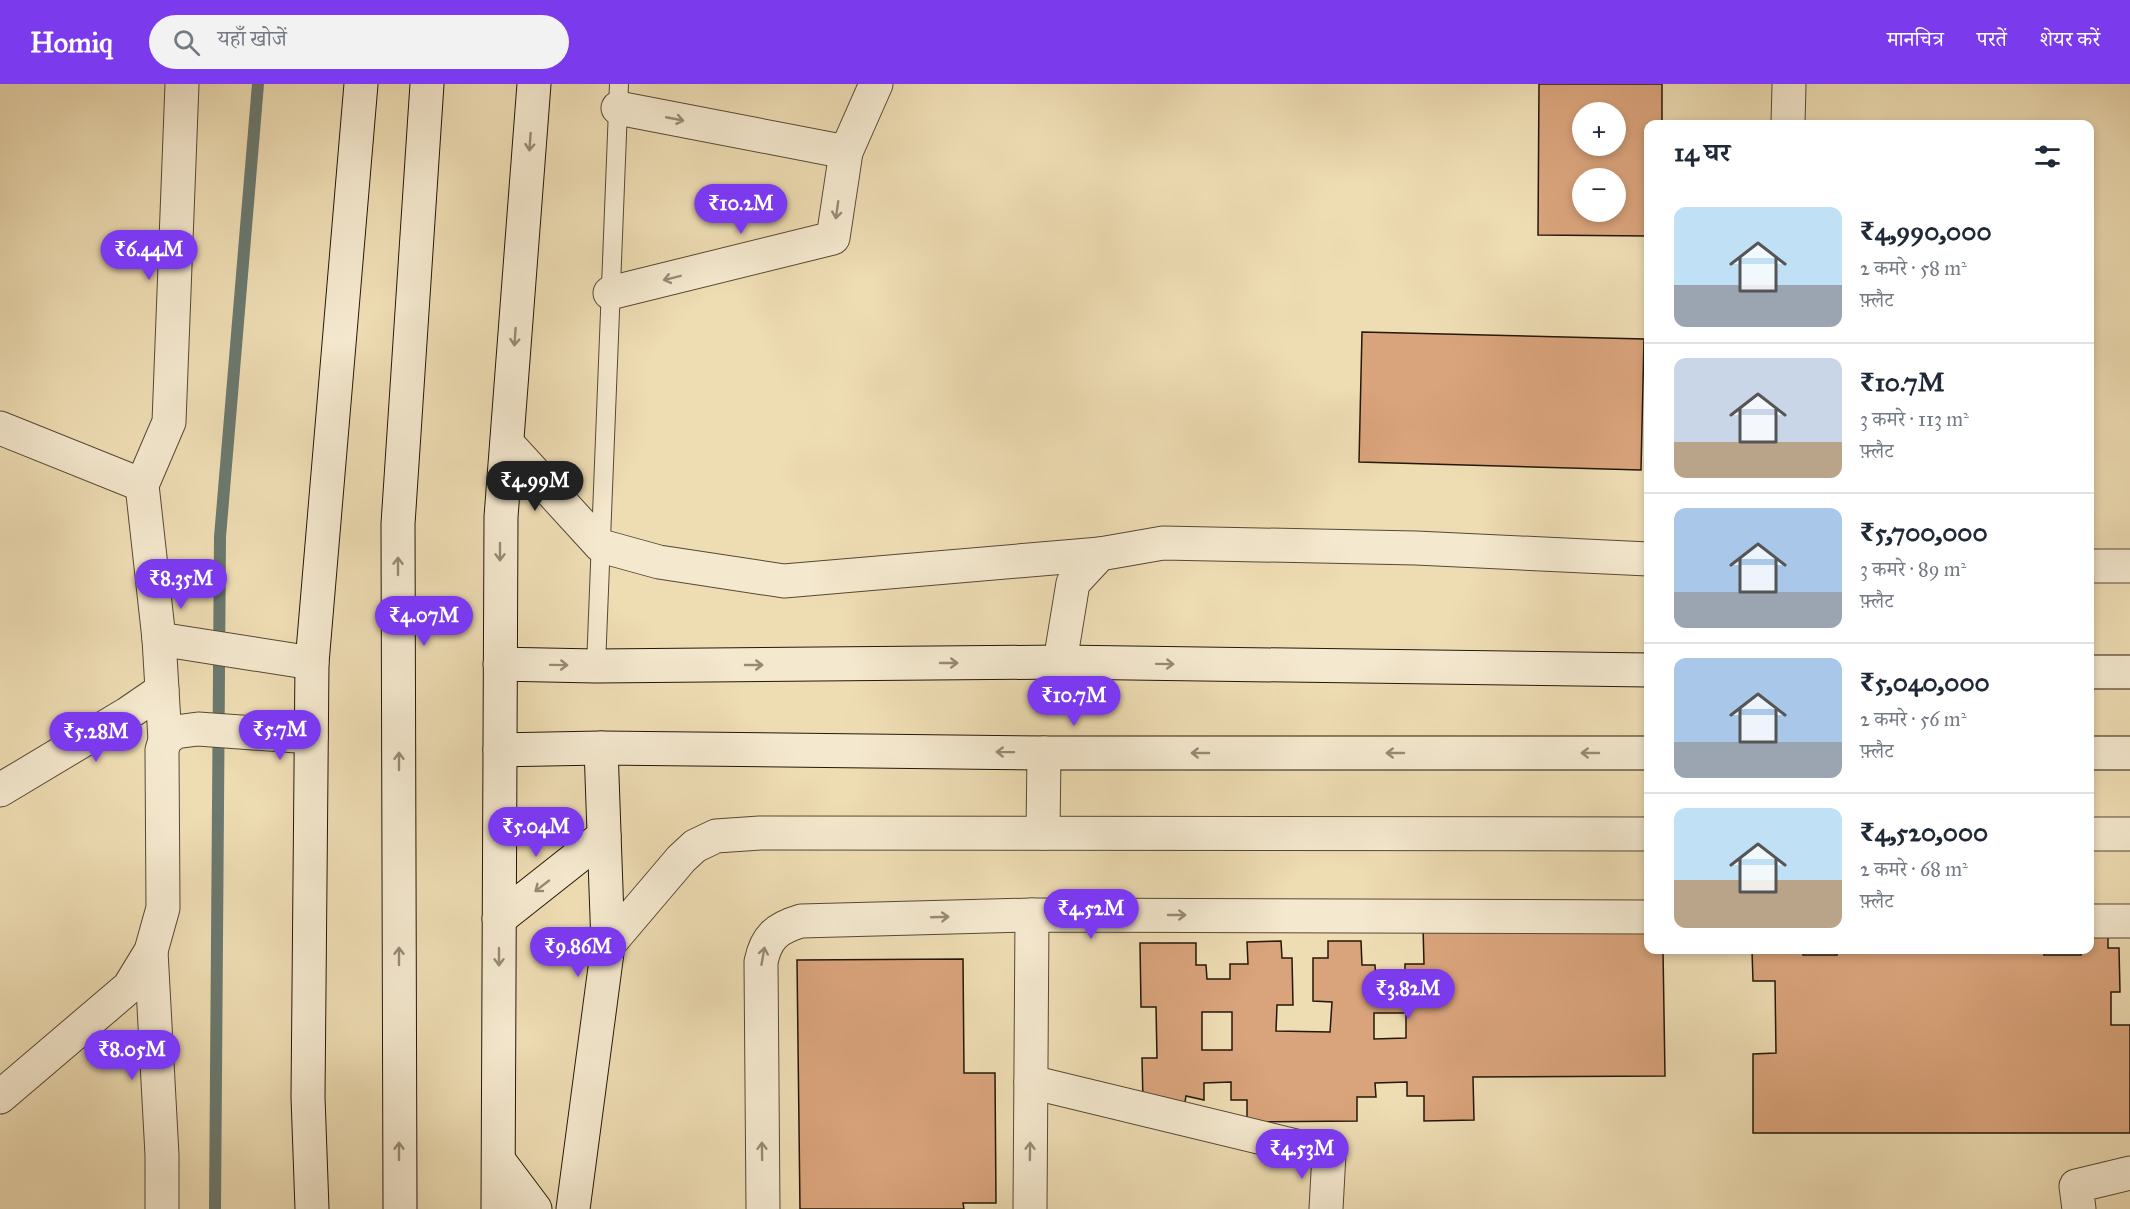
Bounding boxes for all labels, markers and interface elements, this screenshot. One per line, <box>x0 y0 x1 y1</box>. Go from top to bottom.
search box <box>149 15 569 69</box>
text: Homiq <box>30 25 113 60</box>
text: यहाँ खोजें <box>218 25 287 52</box>
icon: search <box>170 26 203 59</box>
text: मानचित्र <box>1887 26 1944 52</box>
text: परतें <box>1977 26 2007 52</box>
text: शेयर करें <box>2040 26 2100 52</box>
map controls <box>1572 102 1626 222</box>
button: + <box>1572 102 1626 156</box>
one-way arrow <box>665 114 684 125</box>
one-way arrow <box>524 132 535 152</box>
text: 14 घर <box>1674 136 1730 168</box>
icon: filters <box>2031 140 2064 173</box>
button: − <box>1572 168 1626 222</box>
pin: ₹10.2M <box>692 184 790 235</box>
text: ₹10.2M <box>708 191 774 215</box>
one-way arrow <box>832 199 843 219</box>
text: ₹4,990,000 <box>1860 215 1992 247</box>
pin: ₹6.44M <box>100 230 198 281</box>
icon: home <box>1722 231 1794 303</box>
text: ₹6.44M <box>115 237 183 261</box>
text: 2 कमरे · 58 m² <box>1860 256 1967 280</box>
one-way arrow <box>663 273 682 285</box>
text: फ़्लैट <box>1860 288 1893 312</box>
one-way arrow <box>509 326 520 346</box>
text: ₹10.7M <box>1860 366 1945 398</box>
icon: home <box>1722 382 1794 454</box>
text: 3 कमरे · 113 m² <box>1860 407 1969 431</box>
text: फ़्लैट <box>1860 439 1893 463</box>
pin: ₹4.99M <box>486 461 584 512</box>
text: ₹4.99M <box>500 468 570 492</box>
text: ₹5,700,000 <box>1860 516 1988 548</box>
icon: home <box>1722 532 1794 604</box>
one-way arrow <box>494 542 506 562</box>
one-way arrow <box>392 556 404 576</box>
text: 3 कमरे · 89 m² <box>1860 557 1966 581</box>
pin: ₹8.35M <box>132 559 230 610</box>
text: ₹8.35M <box>149 566 213 590</box>
text: फ़्लैट <box>1860 589 1893 613</box>
pin: ₹4.07M <box>375 596 473 647</box>
text: ₹4.07M <box>389 603 459 627</box>
one-way arrow <box>938 657 958 669</box>
one-way arrow <box>1154 658 1174 670</box>
one-way arrow <box>548 659 568 671</box>
one-way arrow <box>743 659 763 671</box>
text: ₹5,040,000 <box>1860 666 1990 698</box>
pin: ₹10.7M <box>1025 676 1123 727</box>
icon: home <box>1722 682 1794 754</box>
text: ₹10.7M <box>1041 683 1107 707</box>
text: 2 कमरे · 56 m² <box>1860 707 1966 731</box>
pin: ₹5.7M <box>238 710 322 761</box>
pin: ₹5.28M <box>47 712 145 763</box>
text: ₹5.7M <box>253 717 307 741</box>
text: ₹5.28M <box>63 719 129 743</box>
text: फ़्लैट <box>1860 739 1893 763</box>
one-way arrow <box>996 746 1016 758</box>
one-way arrow <box>1191 747 1211 759</box>
one-way arrow <box>1386 747 1406 759</box>
one-way arrow <box>1581 747 1601 759</box>
one-way arrow <box>393 751 405 771</box>
pin: ₹5.04M <box>487 807 585 858</box>
text: ₹5.04M <box>502 814 570 838</box>
text: ₹4,520,000 <box>1860 816 1988 848</box>
icon: home <box>1722 832 1794 904</box>
text: 2 कमरे · 68 m² <box>1860 857 1968 881</box>
one-way arrow <box>534 879 550 892</box>
pin: ₹4.52M <box>1042 889 1140 940</box>
text: फ़्लैट <box>1860 889 1893 913</box>
text: ₹4.52M <box>1058 896 1124 920</box>
one-way arrow <box>1167 909 1187 921</box>
one-way arrow <box>930 912 950 923</box>
pin: ₹9.86M <box>529 927 627 978</box>
text: ₹9.86M <box>544 934 612 958</box>
one-way arrow <box>393 946 405 966</box>
one-way arrow <box>493 947 505 967</box>
one-way arrow <box>758 947 769 966</box>
pin: ₹3.82M <box>1359 969 1457 1020</box>
text: ₹3.82M <box>1376 976 1440 1000</box>
pin: ₹8.05M <box>83 1030 181 1081</box>
text: ₹8.05M <box>98 1037 166 1061</box>
pin: ₹4.53M <box>1253 1129 1351 1180</box>
text: ₹4.53M <box>1270 1136 1334 1160</box>
one-way arrow <box>394 1141 405 1161</box>
one-way arrow <box>757 1141 768 1161</box>
one-way arrow <box>1024 1141 1036 1161</box>

